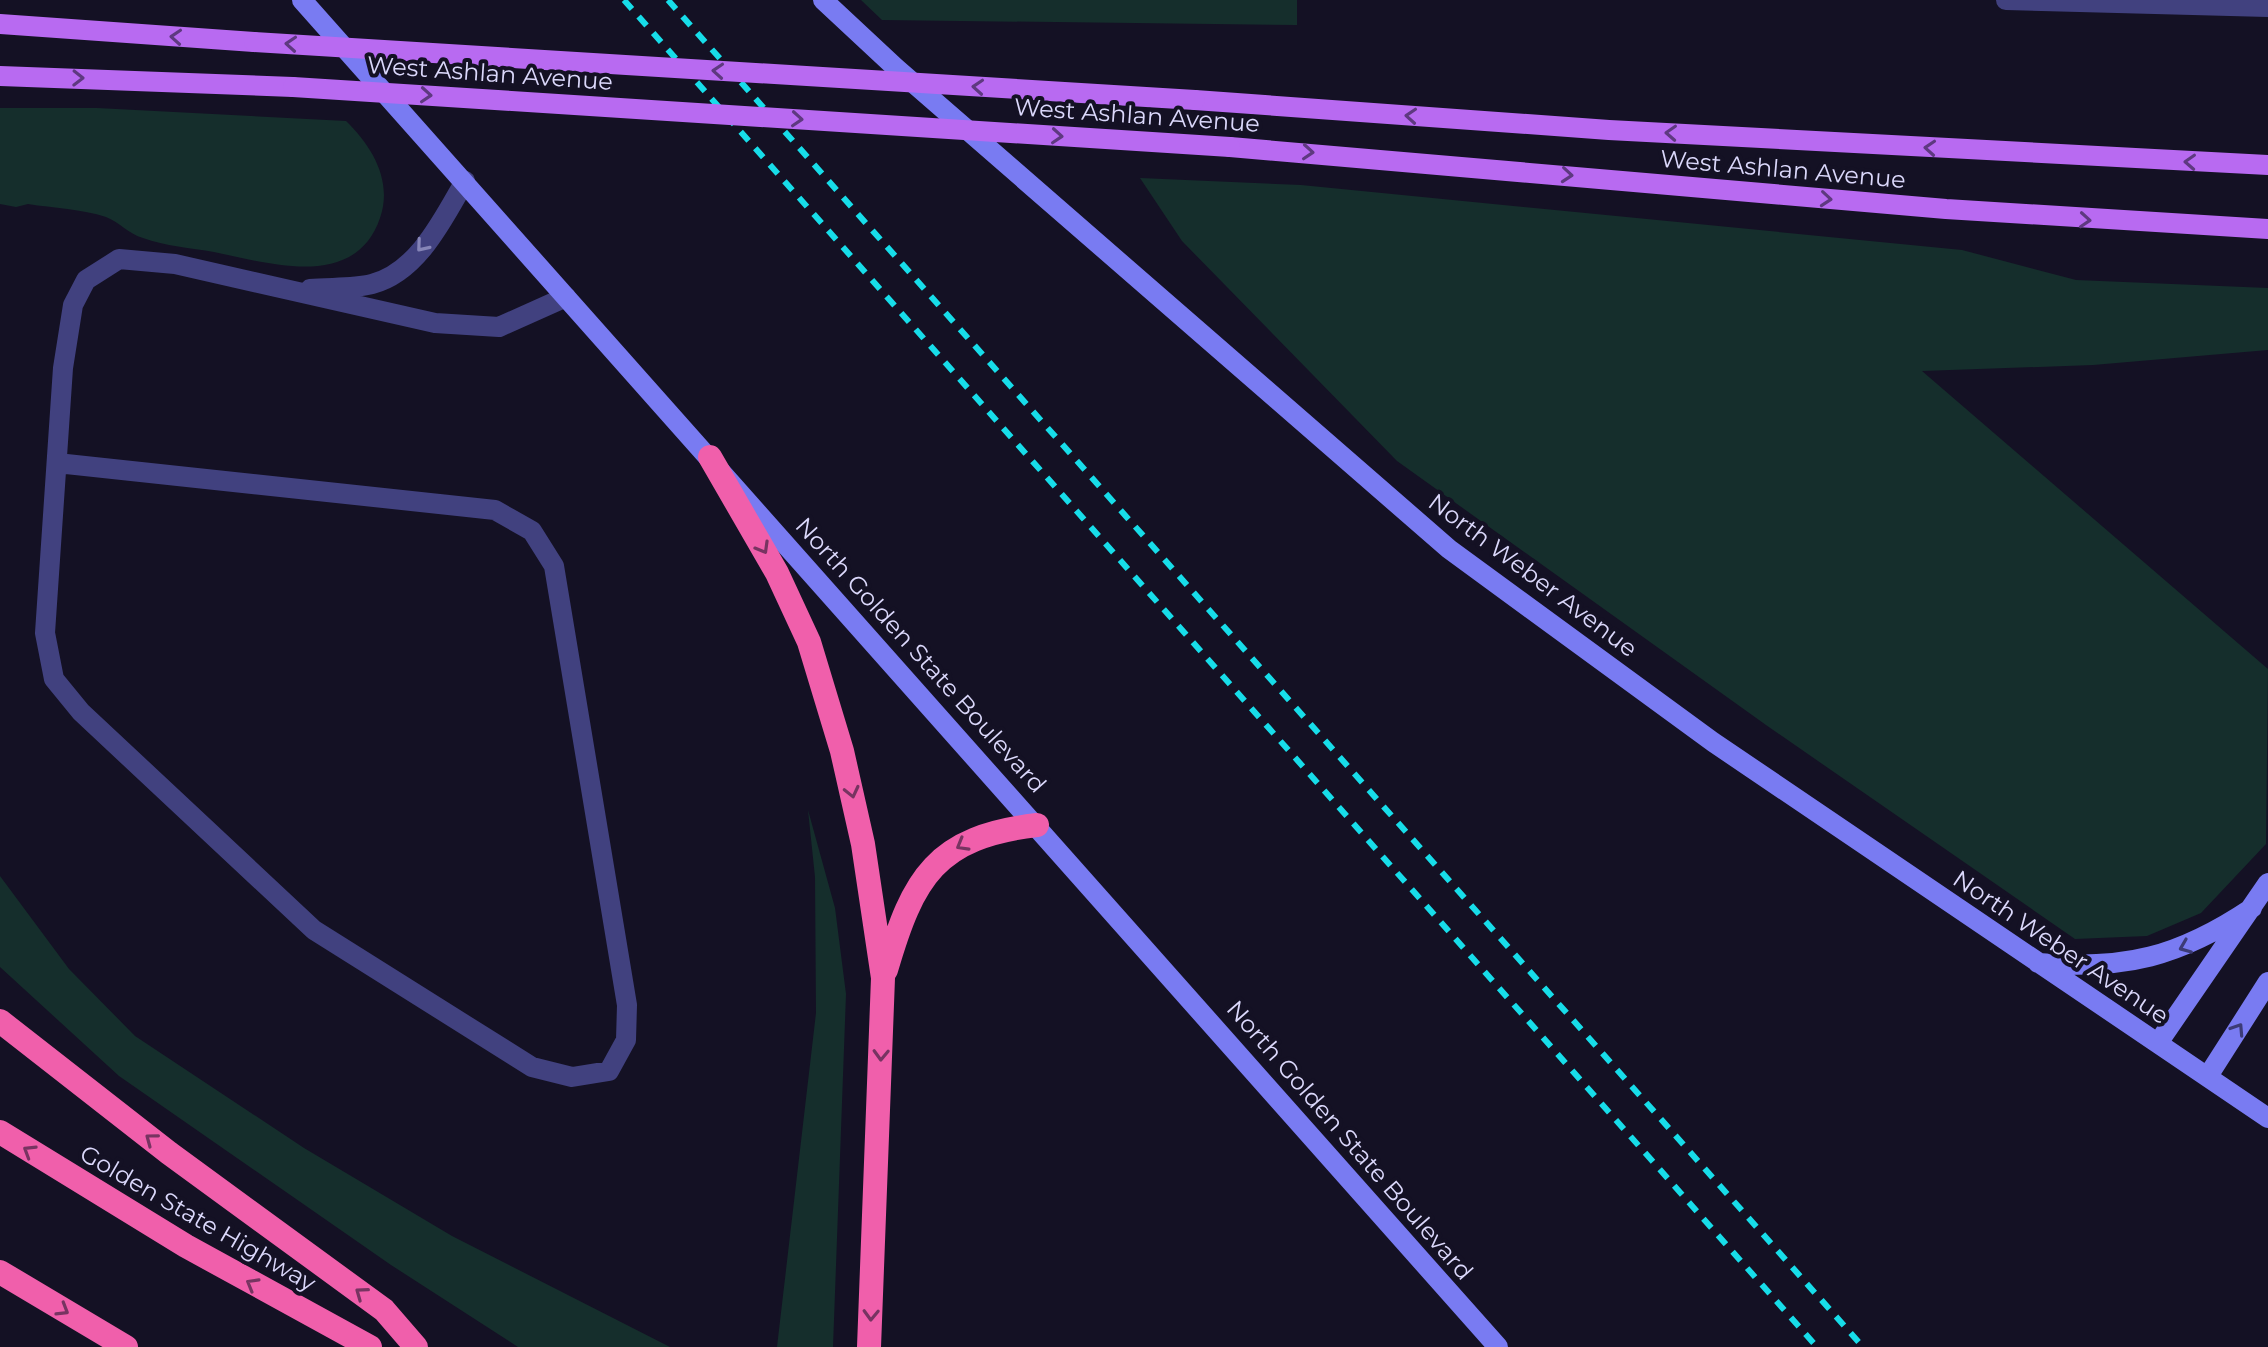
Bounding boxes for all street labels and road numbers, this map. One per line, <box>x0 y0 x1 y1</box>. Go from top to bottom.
street label: West Ashlan Avenue <box>366 50 614 96</box>
street label: West Ashlan Avenue <box>1013 92 1261 138</box>
street label: West Ashlan Avenue <box>1659 144 1907 194</box>
street label: North Weber Avenue <box>1423 487 1643 663</box>
street label: North Golden State Boulevard <box>790 511 1052 799</box>
street label: North Weber Avenue <box>1948 864 2174 1030</box>
street label: North Golden State Boulevard <box>1221 994 1479 1286</box>
street label: Golden State Highway <box>75 1139 321 1297</box>

